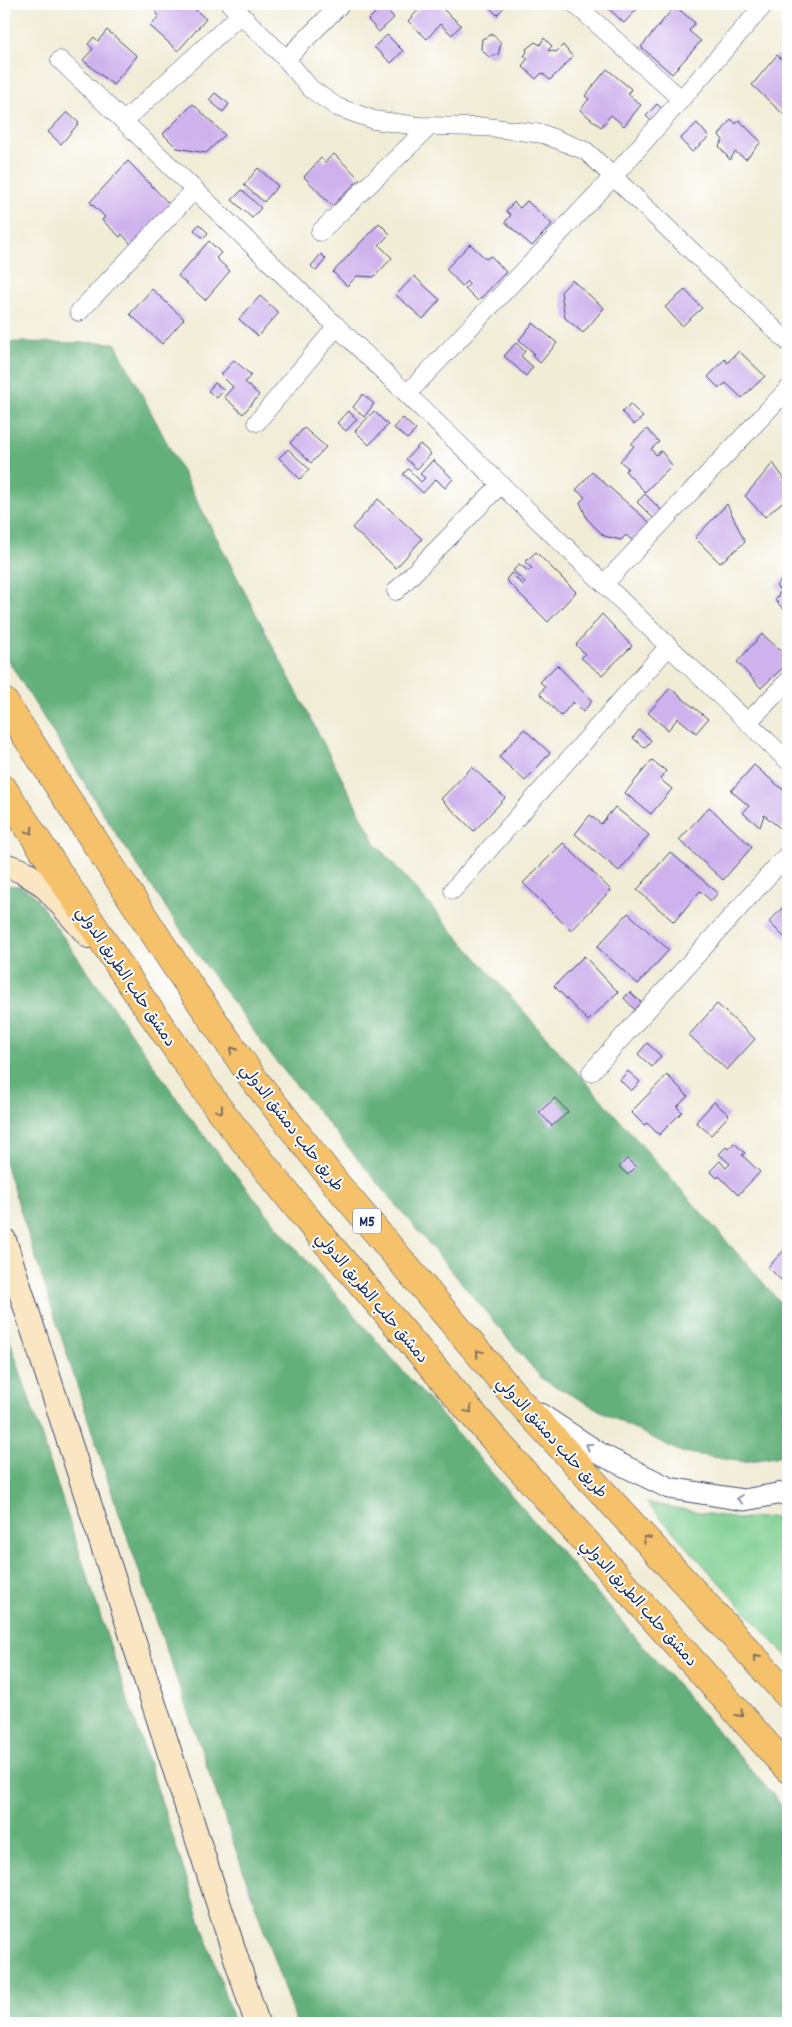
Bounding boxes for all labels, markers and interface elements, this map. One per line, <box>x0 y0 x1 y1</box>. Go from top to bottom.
one-way arrow <box>24 825 33 834</box>
street label: دمشق حلب الطريق الدولي <box>68 903 181 1053</box>
one-way arrow <box>230 1046 239 1056</box>
street label: طريق حلب دمشق الدولي <box>233 1060 348 1198</box>
one-way arrow <box>214 1104 223 1114</box>
road number: M5 <box>353 1208 381 1234</box>
street label: دمشق حلب الطريق الدولي <box>309 1228 433 1370</box>
one-way arrow <box>476 1350 484 1359</box>
street label: طريق حلب دمشق الدولي <box>489 1373 612 1505</box>
one-way arrow <box>464 1404 473 1413</box>
one-way arrow <box>585 1443 595 1452</box>
one-way arrow <box>736 1493 744 1504</box>
street label: دمشق حلب الطريق الدولي <box>574 1535 702 1673</box>
one-way arrow <box>643 1535 652 1544</box>
one-way arrow <box>753 1655 762 1664</box>
one-way arrow <box>734 1709 743 1718</box>

